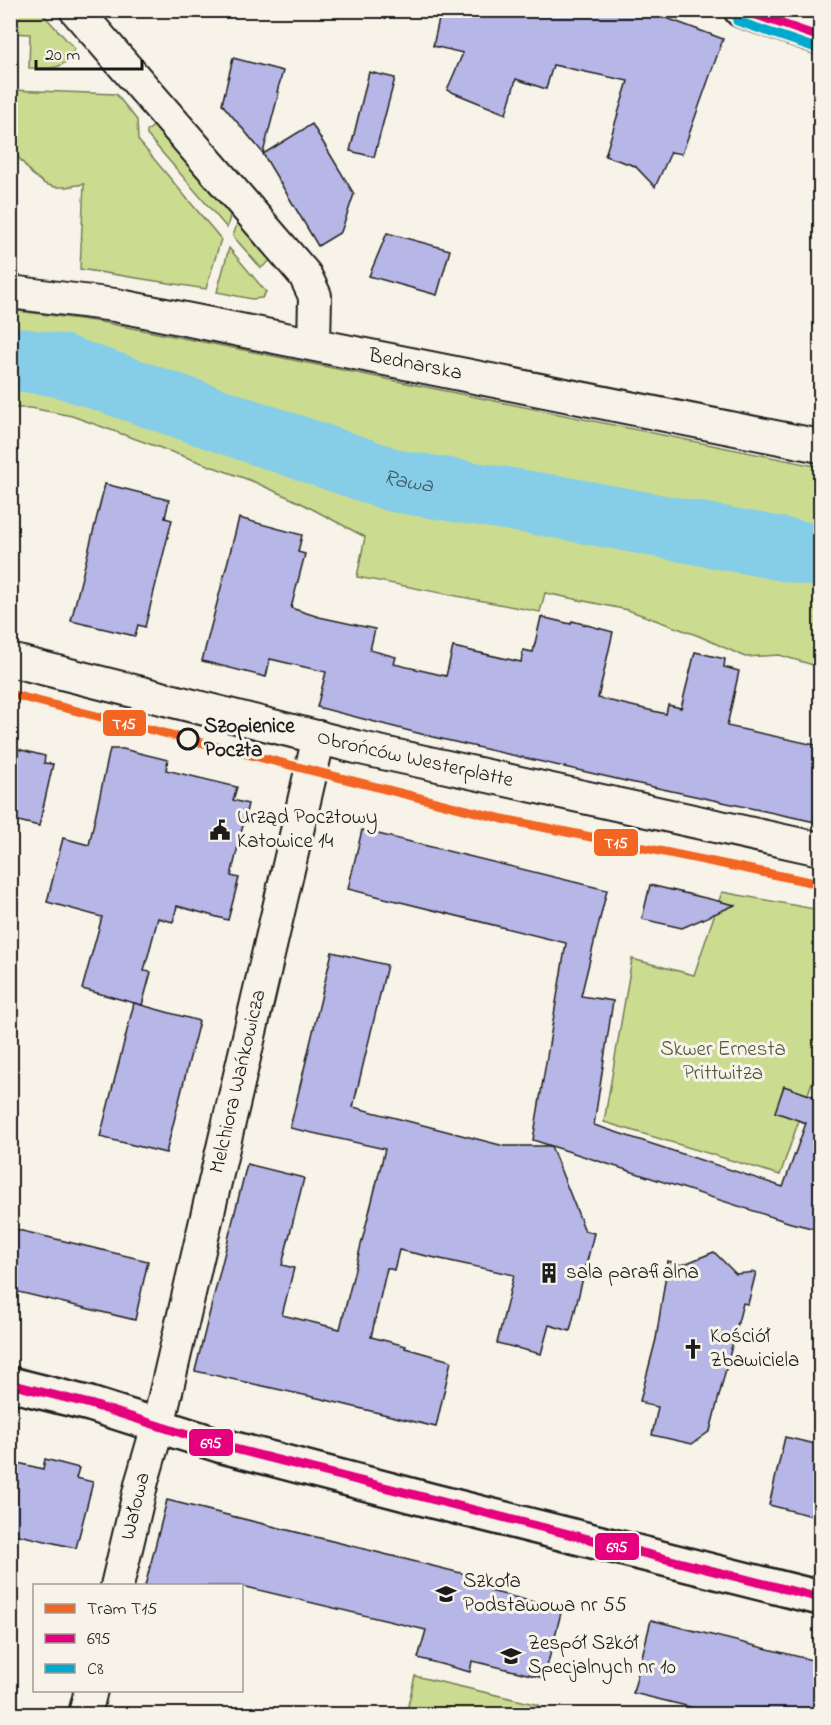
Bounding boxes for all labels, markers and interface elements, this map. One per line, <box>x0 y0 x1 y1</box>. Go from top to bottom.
scale bar <box>36 33 142 71</box>
text: 20 m <box>45 43 80 69</box>
street label: Bednarska <box>365 341 465 389</box>
water label: Rawa <box>378 462 436 503</box>
line badge: T15 <box>102 709 147 737</box>
place label: Szopienice Poczta <box>204 712 295 766</box>
text: T15 <box>112 713 137 737</box>
street label: Obrońców Westerplatte <box>313 723 517 796</box>
marker: Szopienice Poczta <box>177 728 199 750</box>
place label: Urząd Pocztowy Katowice 14 <box>237 803 377 857</box>
public building icon: Urząd Pocztowy Katowice 14 <box>208 818 232 842</box>
line badge: T15 <box>593 828 639 857</box>
text: T15 <box>604 832 629 856</box>
street label: Melchiora Wańkowicza <box>203 987 274 1176</box>
park label: Skwer Ernesta Prittwitza <box>660 1035 786 1089</box>
place label: sala parafialna <box>566 1258 699 1288</box>
building icon: sala parafialna <box>537 1261 561 1285</box>
place label: Kościół Zbawiciela <box>710 1322 799 1376</box>
church icon: Kościół Zbawiciela <box>681 1337 705 1361</box>
line badge: 695 <box>188 1428 234 1457</box>
text: 695 <box>199 1432 222 1456</box>
street label: Wałowa <box>113 1469 159 1543</box>
line badge: 695 <box>594 1532 640 1561</box>
text: 695 <box>605 1536 628 1560</box>
place label: Szkoła Podstawowa nr 55 <box>463 1567 627 1621</box>
school or university icon: Szkoła Podstawowa nr 55 <box>434 1582 458 1606</box>
legend <box>33 1584 243 1692</box>
text: Tram T15 <box>87 1597 157 1623</box>
text: 695 <box>87 1627 111 1653</box>
place label: Zespół Szkół Specjalnych nr 10 <box>528 1629 676 1685</box>
school or university icon: Zespół Szkół Specjalnych nr 10 <box>499 1644 523 1668</box>
text: C8 <box>87 1657 104 1683</box>

